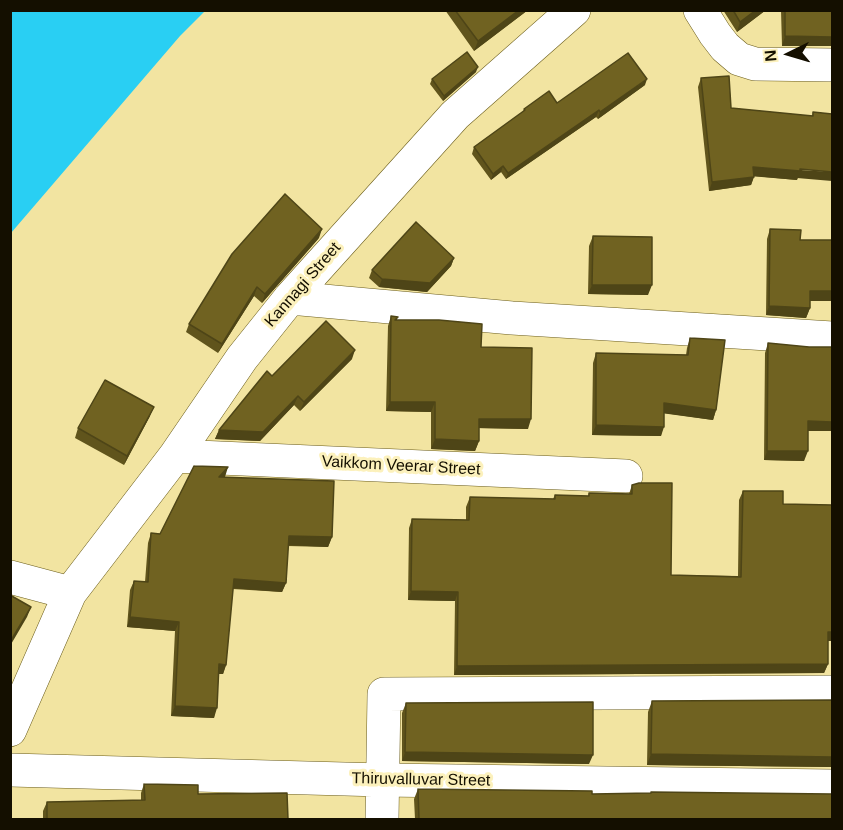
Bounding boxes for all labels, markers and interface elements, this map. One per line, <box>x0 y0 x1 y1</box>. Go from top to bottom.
north arrow <box>759 24 819 84</box>
text: N <box>762 49 780 62</box>
street label: Kannagi Street <box>261 239 345 331</box>
street label: Vaikkom Veerar Street <box>321 452 481 480</box>
street label: Thiruvalluvar Street <box>351 769 491 791</box>

